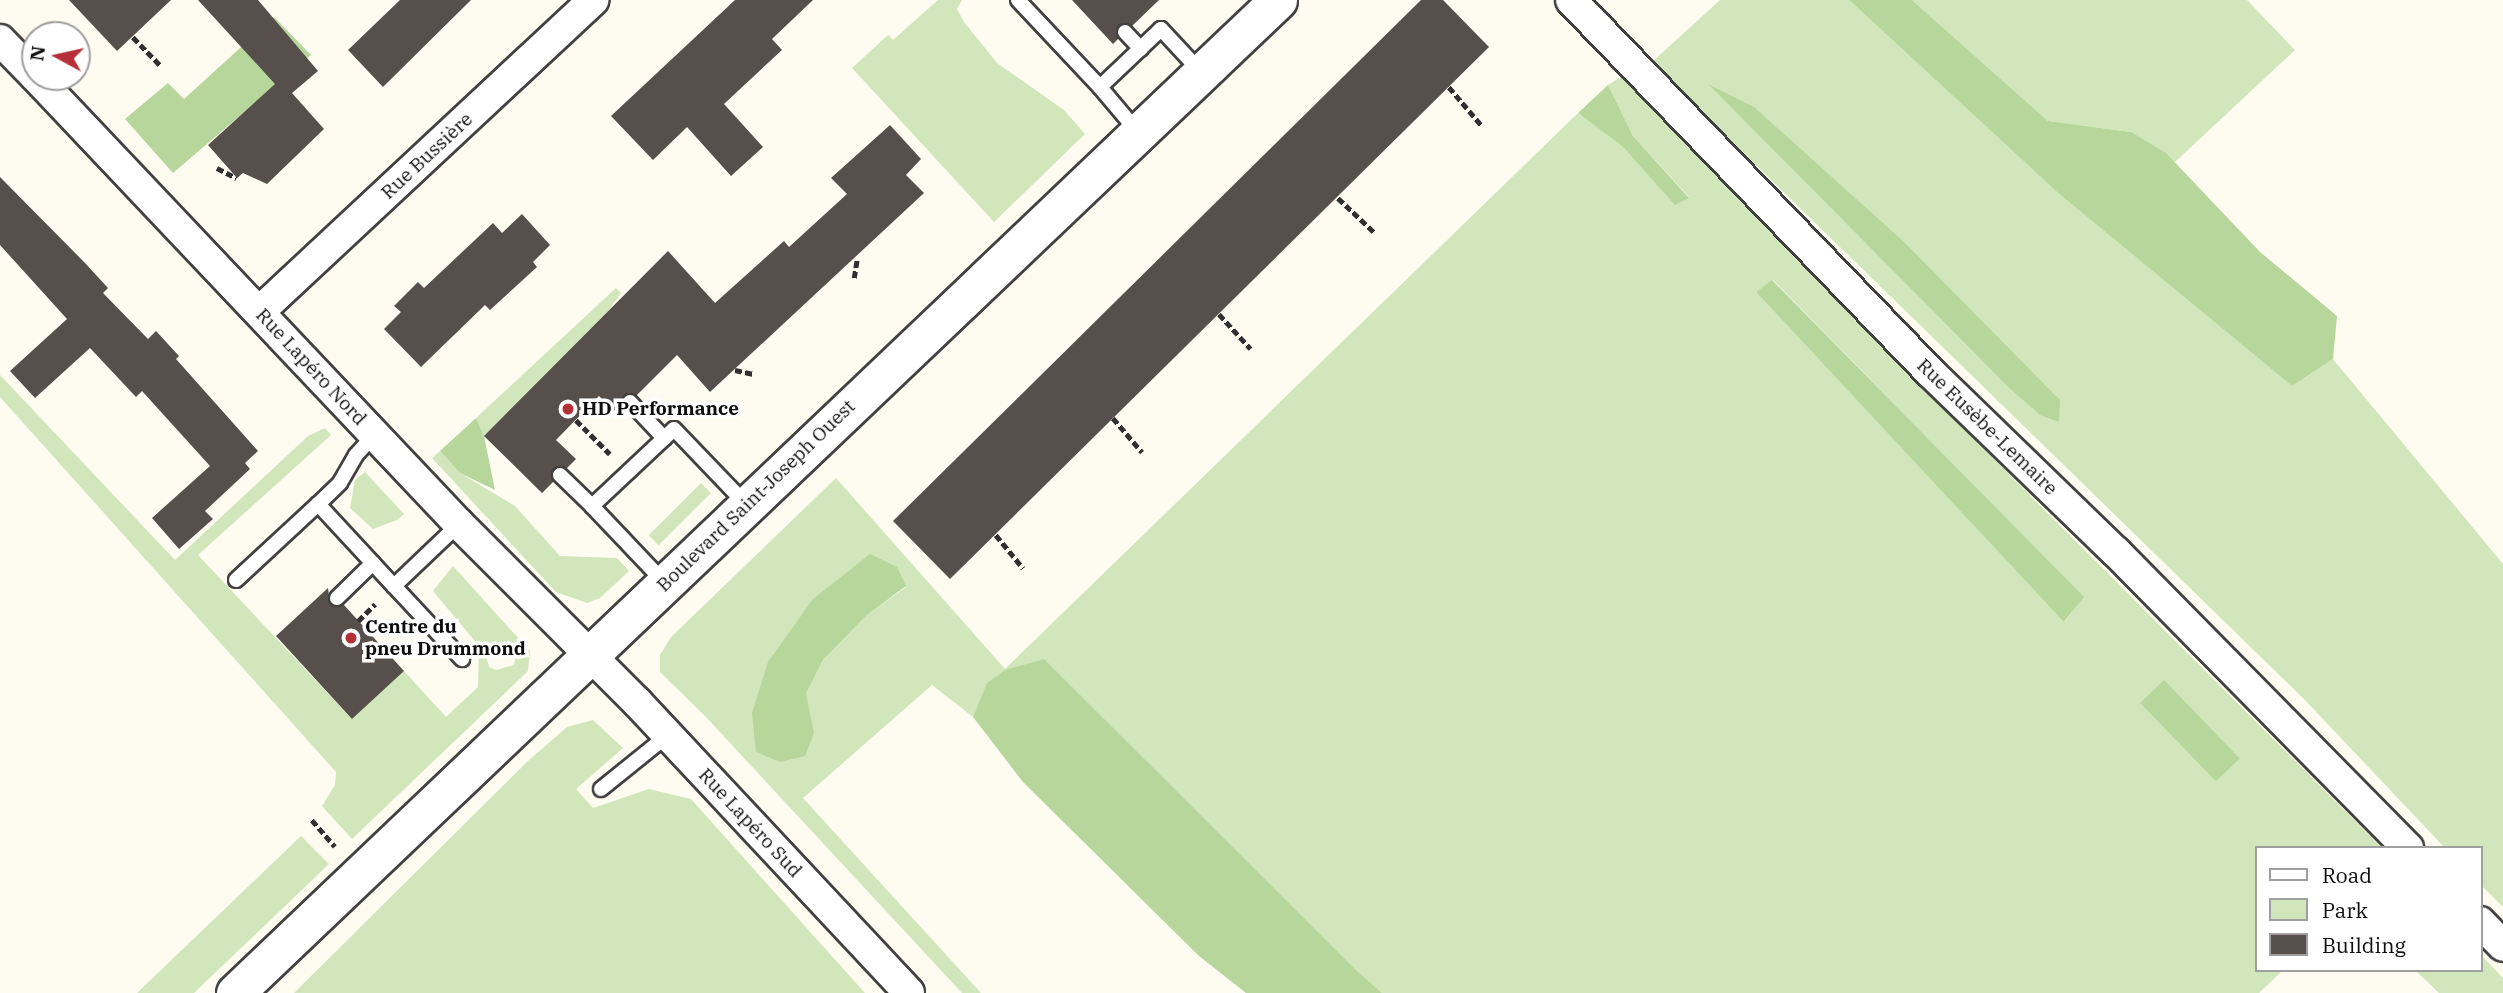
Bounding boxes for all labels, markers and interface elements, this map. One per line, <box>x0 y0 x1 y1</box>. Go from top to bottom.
north arrow <box>21 21 91 91</box>
text: N <box>24 44 50 62</box>
street label: Rue Bussière <box>377 108 477 204</box>
street label: Rue Lapéro Nord <box>251 304 371 430</box>
street label: Rue Eusèbe-Lemaire <box>1912 354 2062 500</box>
street label: Boulevard Saint-Joseph Ouest <box>652 395 860 597</box>
place label: HD Performance <box>582 398 739 420</box>
marker: HD Performance <box>560 401 576 417</box>
place label: Centre du pneu Drummond <box>365 616 526 660</box>
marker: Centre du pneu Drummond <box>343 630 359 646</box>
street label: Rue Lapéro Sud <box>694 764 806 882</box>
legend <box>2254 846 2482 972</box>
text: Road <box>2322 861 2372 889</box>
text: Park <box>2322 896 2368 924</box>
text: Building <box>2322 931 2406 959</box>

